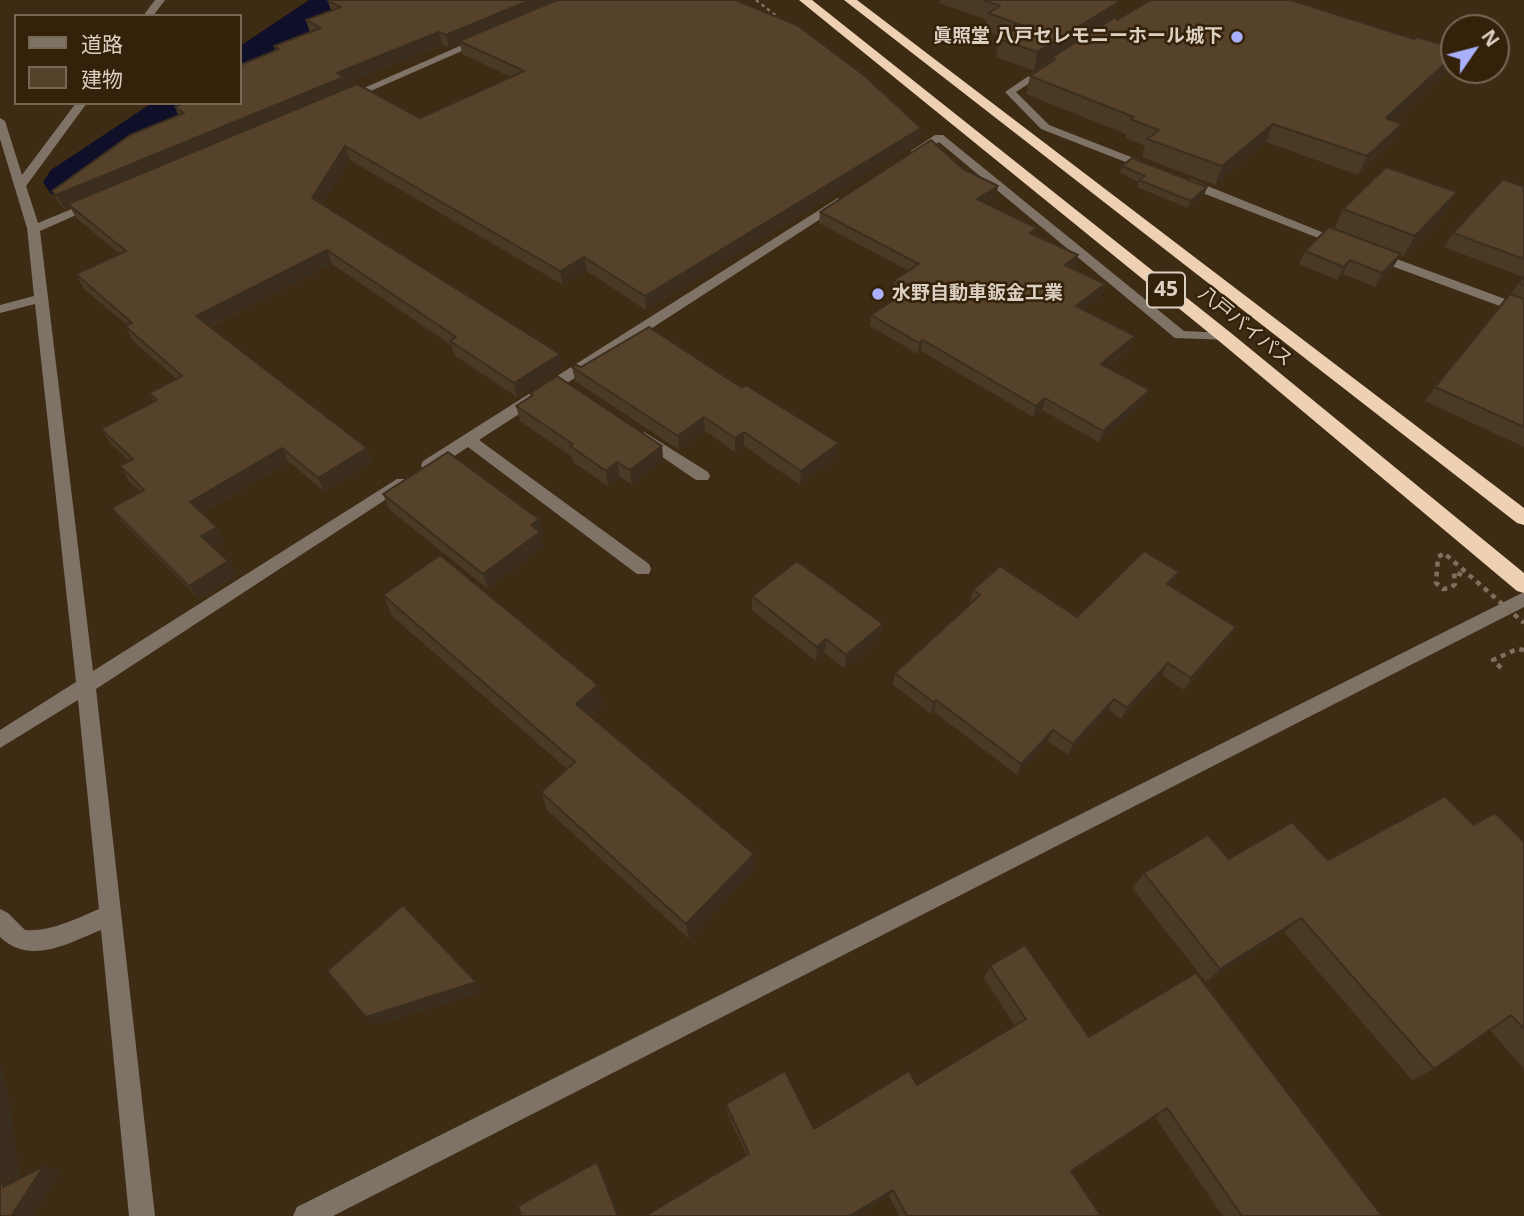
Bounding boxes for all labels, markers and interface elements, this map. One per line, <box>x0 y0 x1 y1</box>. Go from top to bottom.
legend <box>14 14 242 105</box>
north arrow <box>1440 14 1510 84</box>
text: N <box>1475 24 1506 52</box>
place label: 眞照堂 八戸セレモニーホール城下 <box>933 26 1223 48</box>
marker: 眞照堂 八戸セレモニーホール城下 <box>1229 29 1245 45</box>
text: 道路 <box>81 30 123 58</box>
text: 建物 <box>81 65 123 93</box>
road number: 45 <box>1147 272 1185 308</box>
street label: 八戸バイパス <box>1194 282 1296 372</box>
place label: 水野自動車鈑金工業 <box>892 283 1063 305</box>
marker: 水野自動車鈑金工業 <box>870 286 886 302</box>

